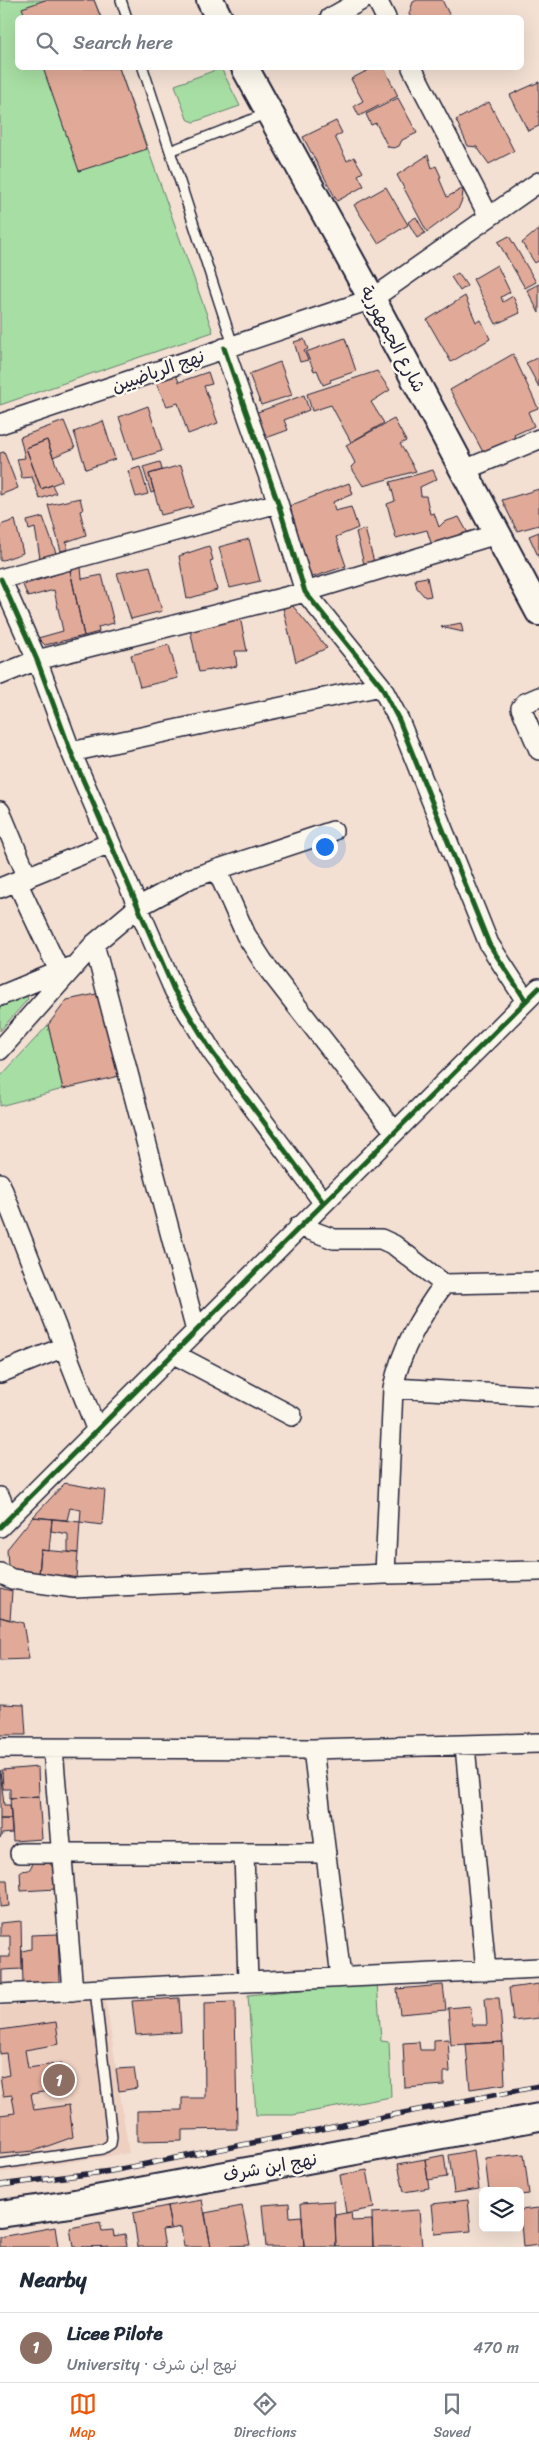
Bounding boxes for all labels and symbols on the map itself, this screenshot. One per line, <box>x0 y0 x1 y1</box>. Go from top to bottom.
street label: شارع الجمهورية <box>351 280 435 398</box>
street label: نهج الرياضيين <box>107 340 209 402</box>
your location <box>312 834 338 860</box>
pin: 1 <box>43 2061 75 2099</box>
street label: نهج ابن شرف <box>220 2143 320 2191</box>

